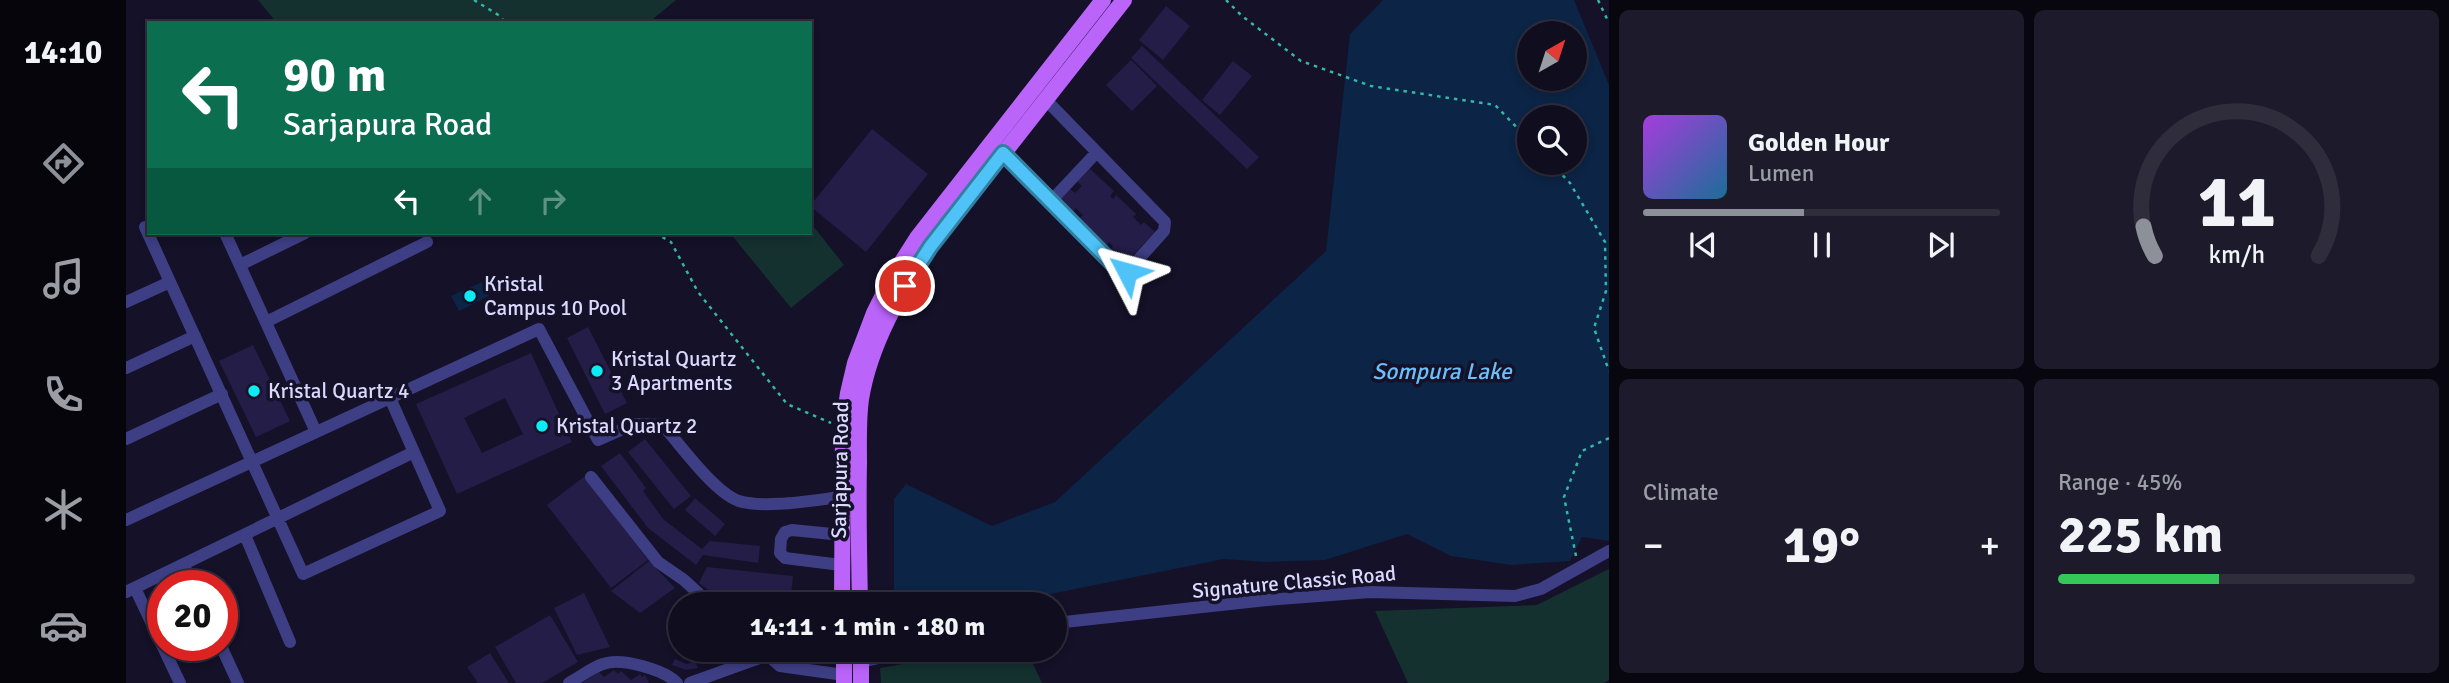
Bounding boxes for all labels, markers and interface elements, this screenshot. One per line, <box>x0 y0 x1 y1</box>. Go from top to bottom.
north arrow <box>1517 21 1587 91</box>
map controls <box>1517 21 1587 175</box>
text: 14:10 <box>24 33 102 72</box>
text: 90 m <box>283 45 386 105</box>
icon: left <box>168 49 259 140</box>
text: Sarjapura Road <box>283 105 492 144</box>
button: search <box>1517 105 1587 175</box>
text: Golden Hour <box>1748 127 1889 159</box>
icon: directions <box>39 139 88 188</box>
text: 11 <box>2197 158 2276 247</box>
text: Lumen <box>1748 159 1814 188</box>
icon: left <box>388 182 426 220</box>
icon: ahead <box>461 182 499 220</box>
icon: right <box>534 182 572 220</box>
icon: previous <box>1684 226 1722 264</box>
icon: pause <box>1803 226 1841 264</box>
icon: next <box>1922 226 1960 264</box>
position arrow <box>1090 235 1164 309</box>
text: km/h <box>2208 239 2265 270</box>
icon: music <box>39 254 88 303</box>
pin <box>875 256 935 316</box>
icon: arrive <box>886 267 924 305</box>
place label: Kristal Campus 10 Pool <box>484 271 627 321</box>
marker: Kristal Campus 10 Pool <box>462 288 478 304</box>
place label: Kristal Quartz 3 Apartments <box>611 346 736 396</box>
water label: Sompura Lake <box>1373 357 1513 386</box>
marker: Kristal Quartz 3 Apartments <box>589 363 605 379</box>
icon: phone <box>39 370 88 419</box>
place label: Kristal Quartz 4 <box>268 378 409 404</box>
marker: Kristal Quartz 4 <box>246 383 262 399</box>
street label: Sarjapura Road <box>826 401 854 539</box>
place label: Kristal Quartz 2 <box>556 413 697 439</box>
marker: Kristal Quartz 2 <box>534 418 550 434</box>
text: Range · 45% <box>2058 468 2182 497</box>
text: Climate <box>1643 478 1719 507</box>
icon: climate <box>39 485 88 534</box>
text: 225 km <box>2058 503 2223 567</box>
text: 19° <box>1783 513 1860 577</box>
text: − <box>1643 522 1664 569</box>
text: + <box>1979 522 2000 569</box>
street label: Signature Classic Road <box>1191 560 1397 604</box>
speed limit sign: 20 <box>147 570 238 661</box>
icon: car <box>39 601 88 650</box>
text: 14:11 · 1 min · 180 m <box>750 611 985 643</box>

